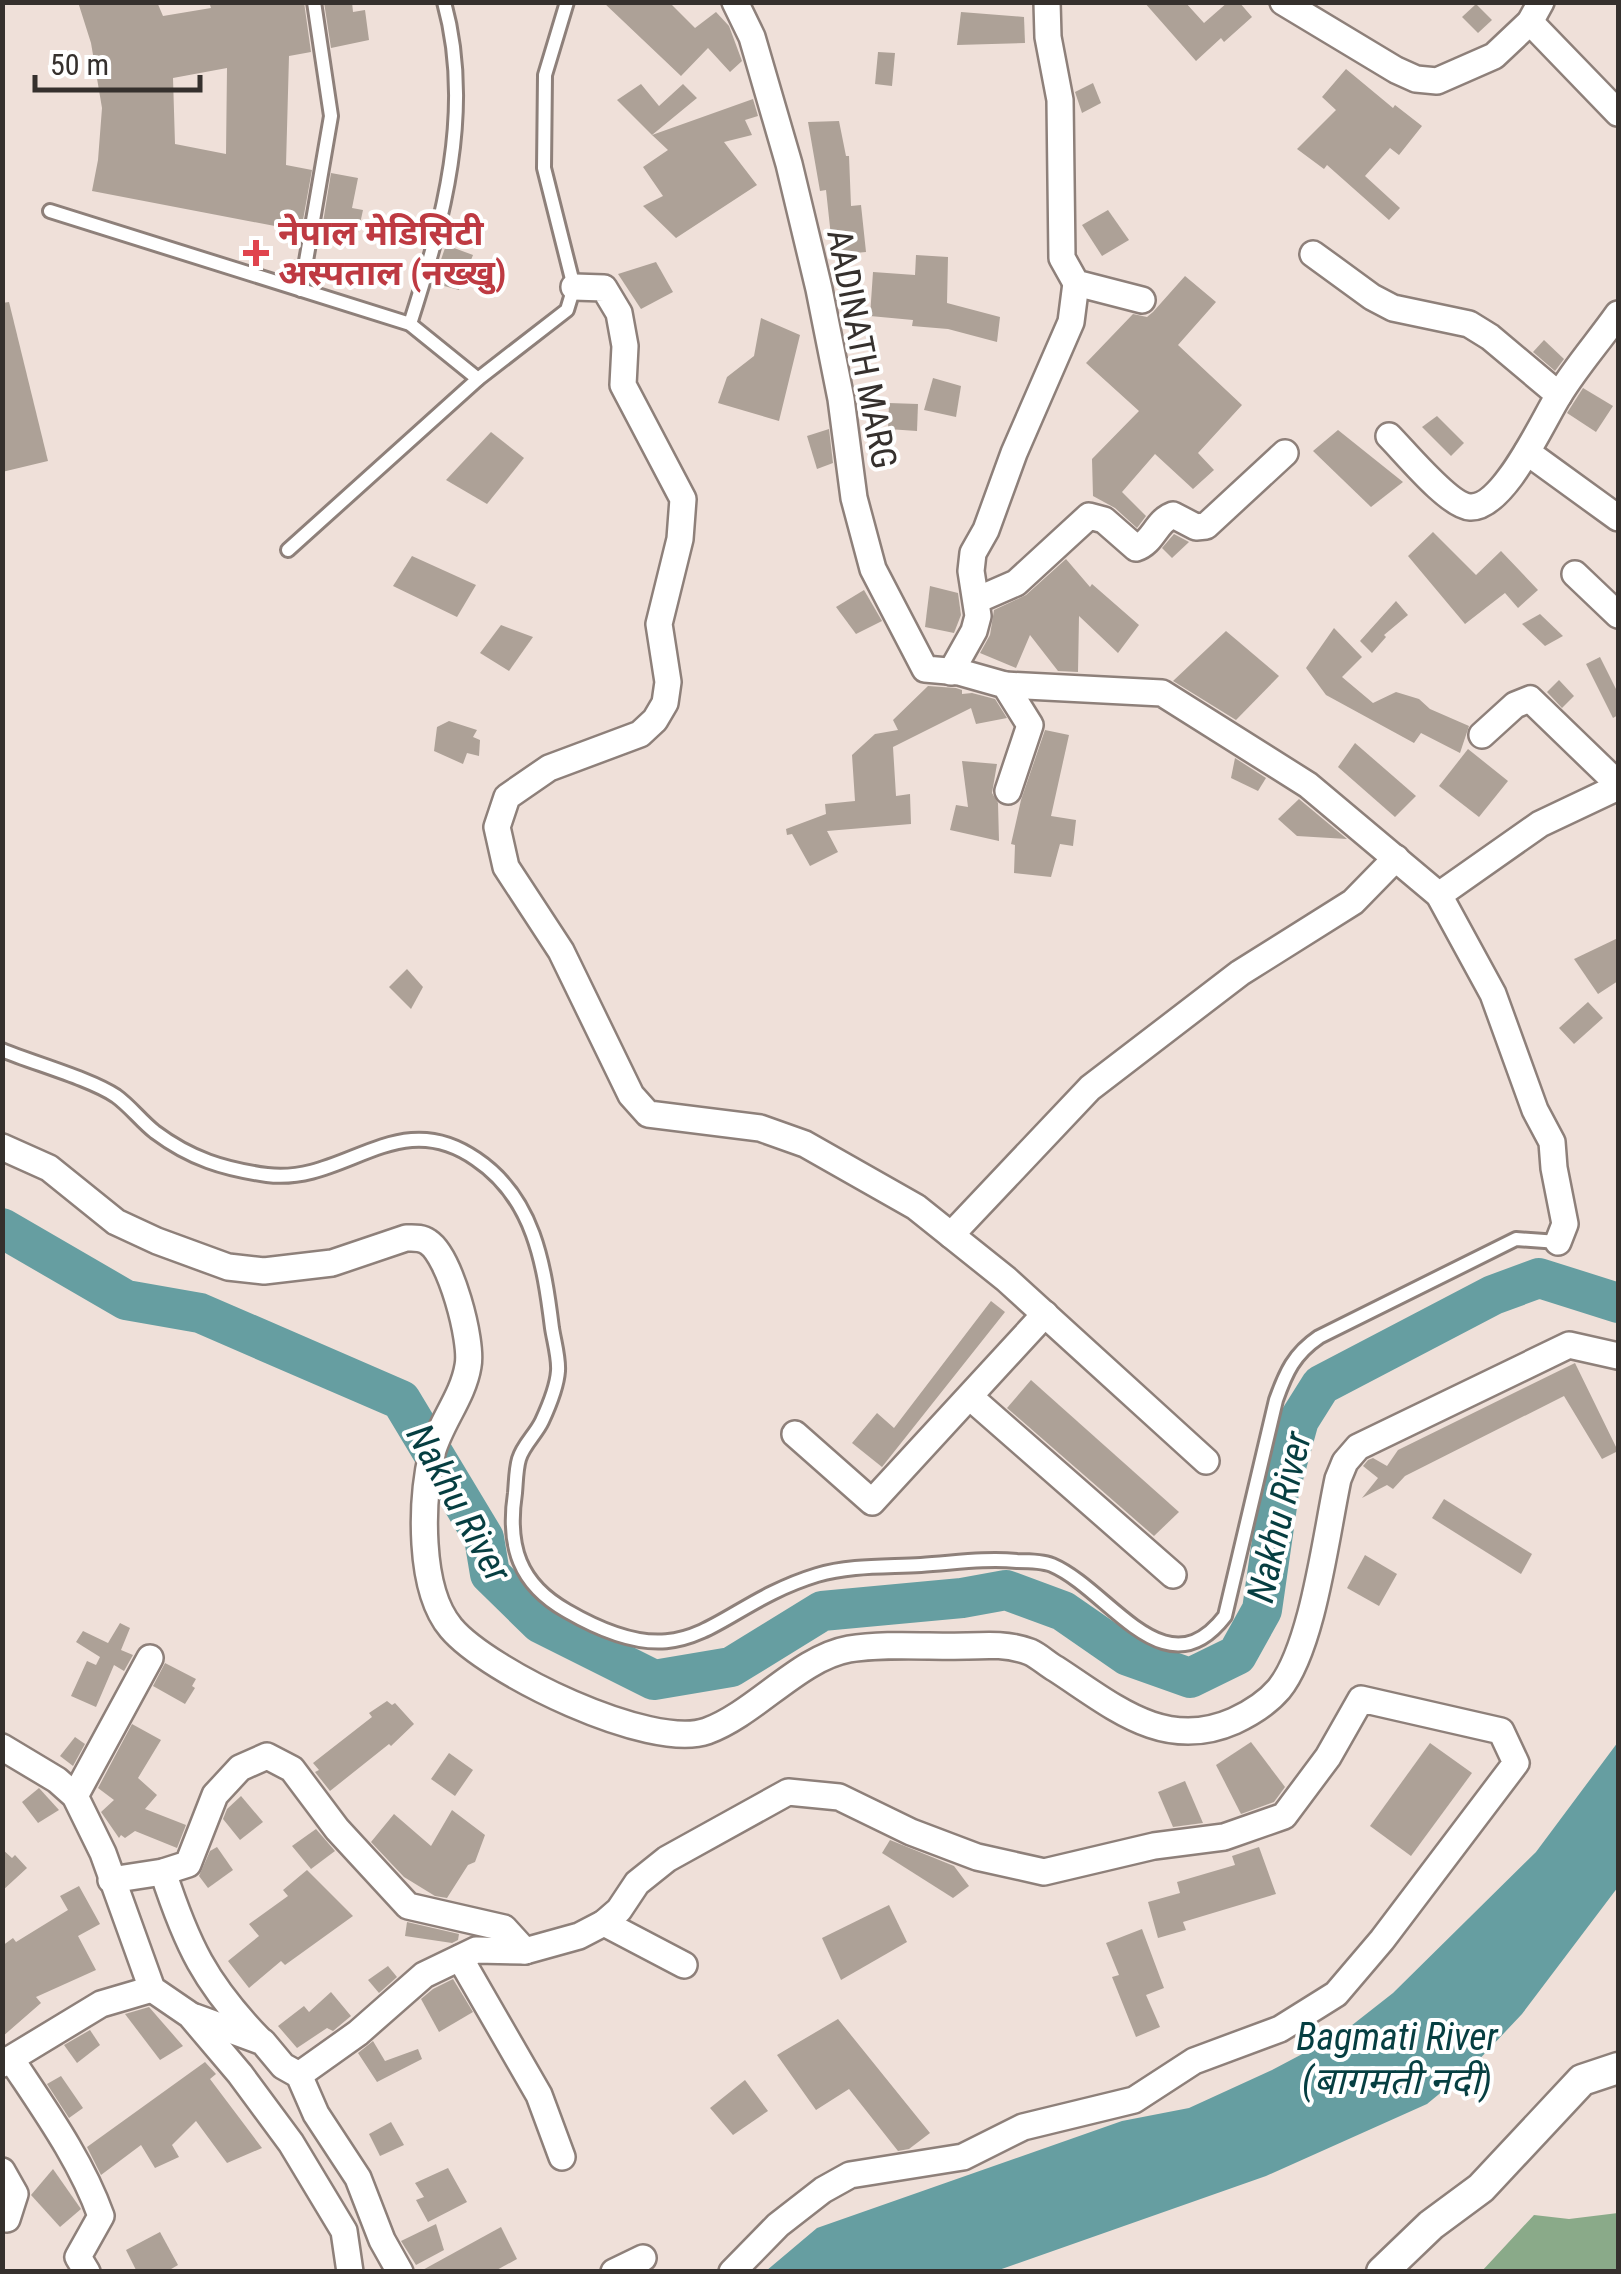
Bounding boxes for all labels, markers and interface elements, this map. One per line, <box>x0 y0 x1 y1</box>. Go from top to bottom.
scale bar <box>35 30 200 92</box>
text: 50 m <box>50 47 109 82</box>
place label: नेपाल मेडिसिटी अस्पताल (नख्खु) <box>278 213 506 295</box>
street label: AADINATH MARG <box>818 226 905 472</box>
marker: नेपाल मेडिसिटी अस्पताल (नख्खु) <box>243 240 269 266</box>
water label: Nakhu River <box>398 1416 521 1590</box>
water label: Nakhu River <box>1238 1427 1320 1606</box>
water label: Bagmati River (बागमती नदी) <box>1296 2015 1498 2103</box>

